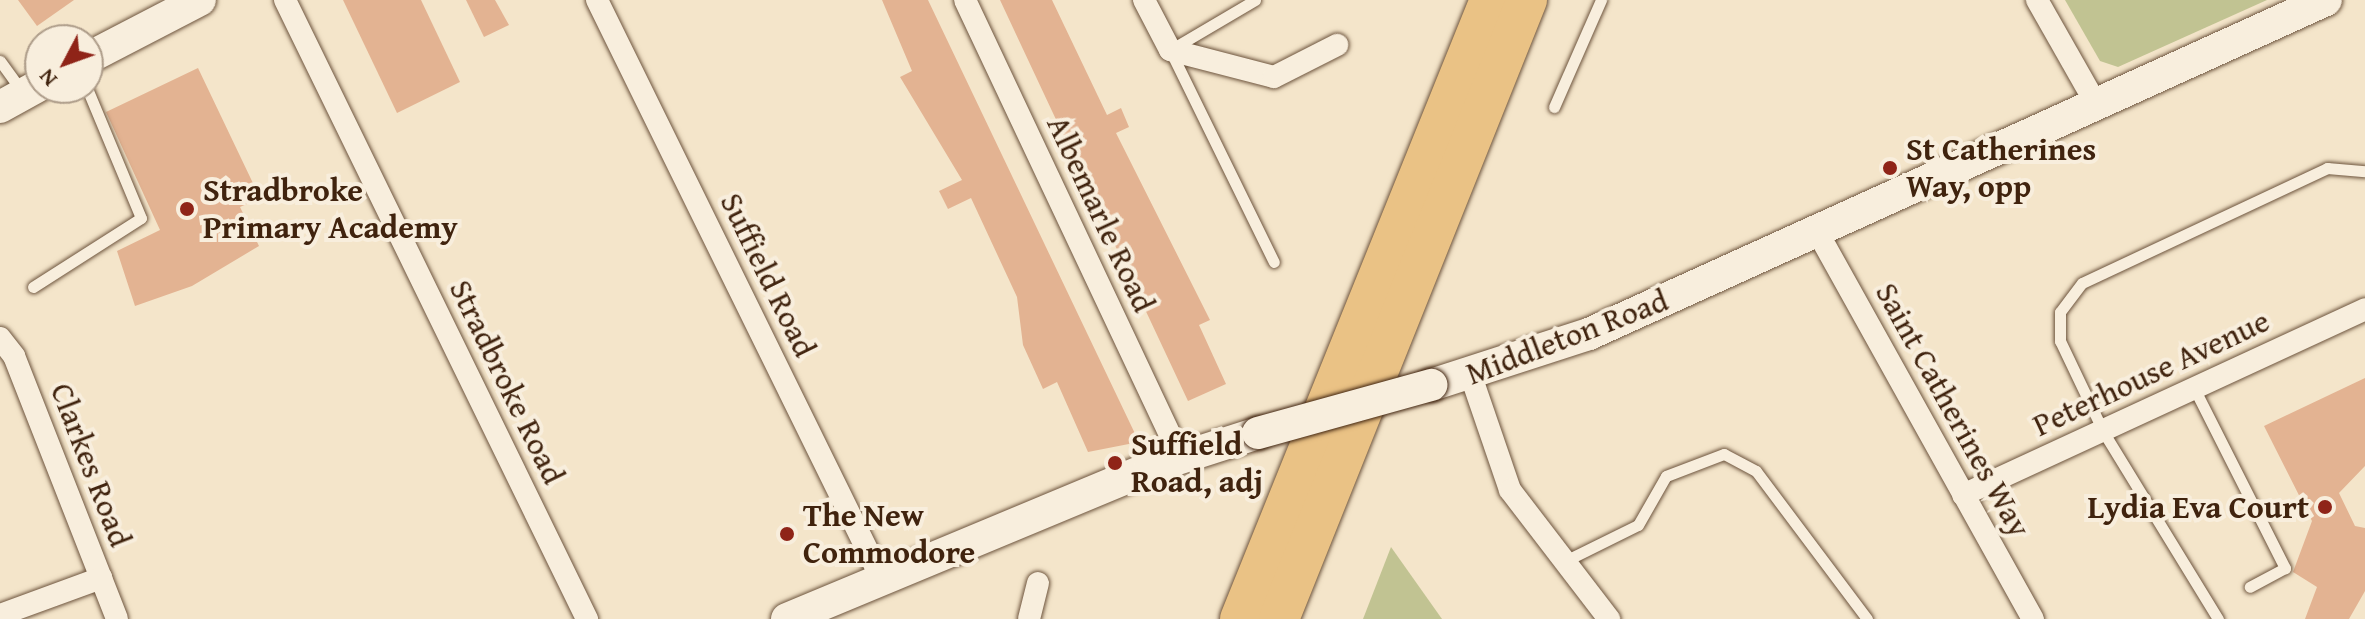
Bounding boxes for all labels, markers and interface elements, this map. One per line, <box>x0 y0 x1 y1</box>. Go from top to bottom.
north arrow <box>24 24 104 104</box>
text: N <box>30 62 64 94</box>
street label: Albemarle Road <box>1039 110 1163 318</box>
place label: St Catherines Way, opp <box>1906 131 2096 206</box>
marker: St Catherines Way, opp <box>1881 159 1899 177</box>
place label: Stradbroke Primary Academy <box>203 172 458 247</box>
street label: Suffield Road <box>712 187 824 363</box>
marker: Stradbroke Primary Academy <box>178 200 196 218</box>
street label: Stradbroke Road <box>441 274 573 490</box>
street label: Saint Catherines Way <box>1867 276 2039 544</box>
street label: Middleton Road <box>1461 281 1673 393</box>
street label: Peterhouse Avenue <box>2027 301 2275 445</box>
street label: Clarkes Road <box>42 378 140 552</box>
place label: Suffield Road, adj <box>1131 426 1263 501</box>
marker: Suffield Road, adj <box>1106 454 1124 472</box>
place label: Lydia Eva Court <box>2088 488 2309 526</box>
place label: The New Commodore <box>803 497 975 572</box>
marker: Lydia Eva Court <box>2316 498 2334 516</box>
marker: The New Commodore <box>778 525 796 543</box>

